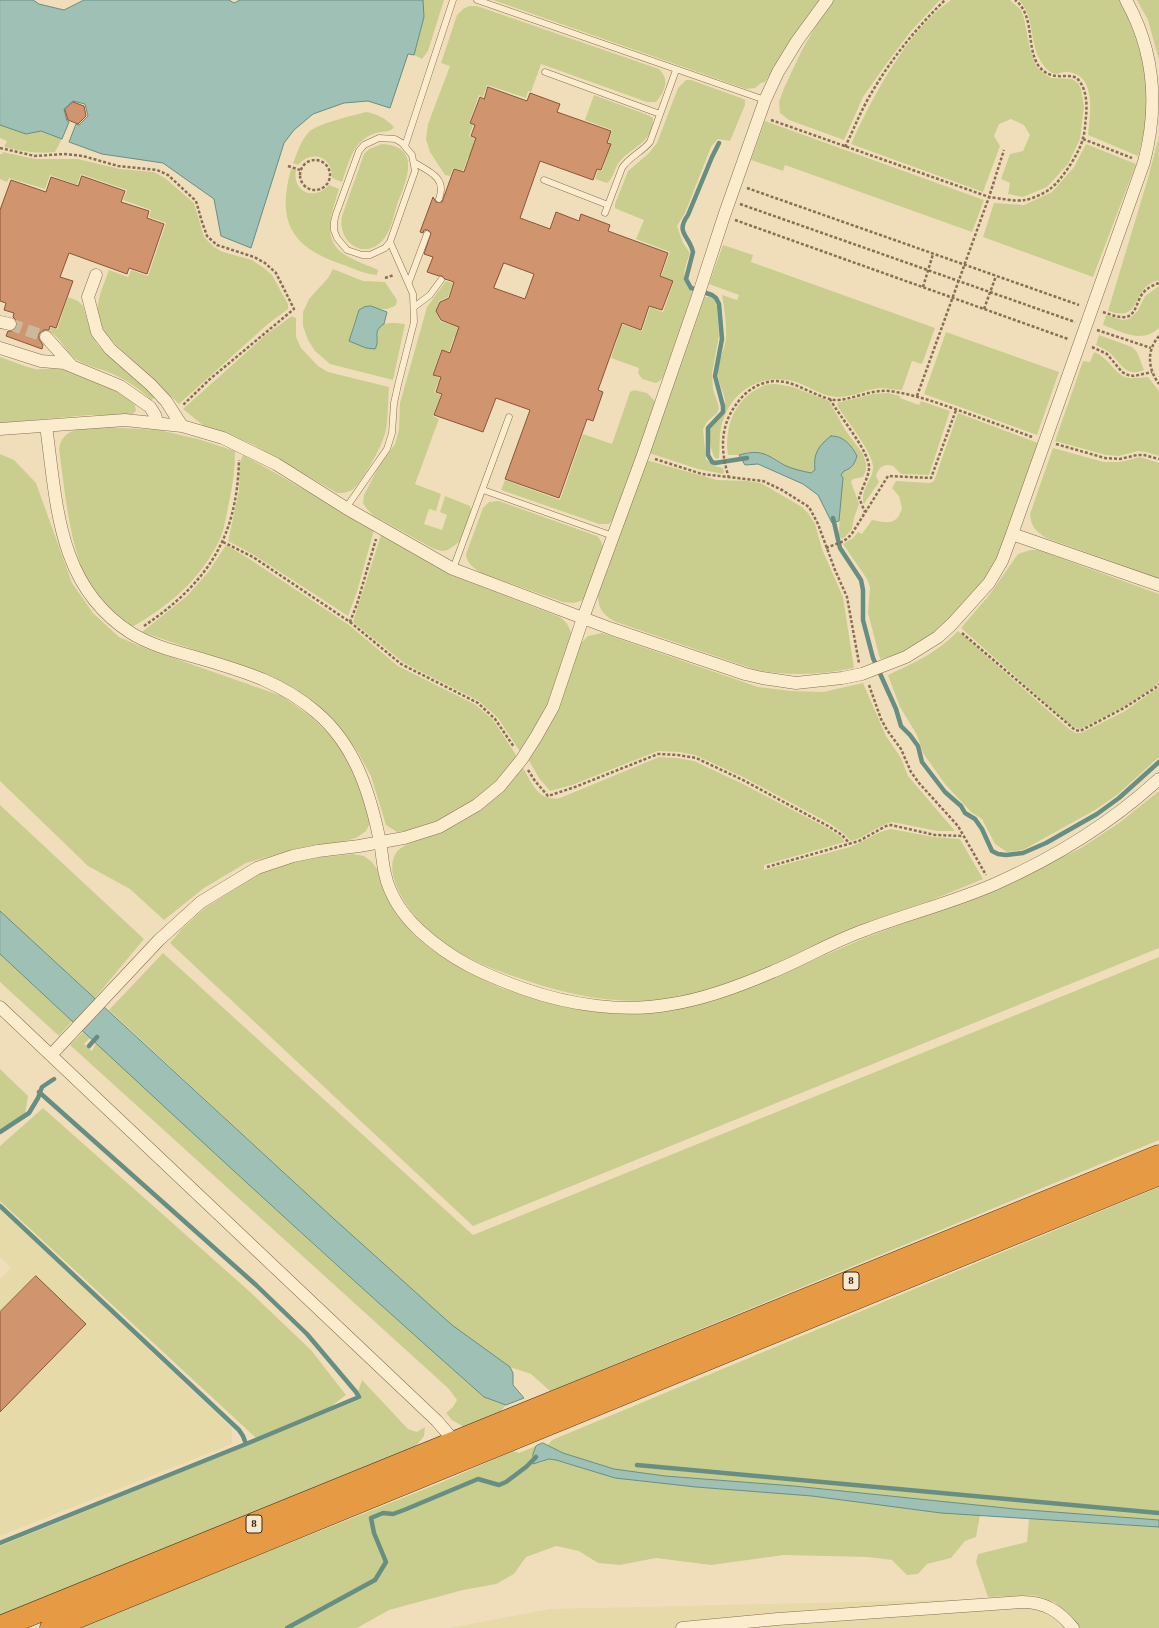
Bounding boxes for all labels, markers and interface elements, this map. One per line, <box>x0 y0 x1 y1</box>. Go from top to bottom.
road number: 8 <box>843 1272 859 1290</box>
road number: 8 <box>246 1515 262 1533</box>

